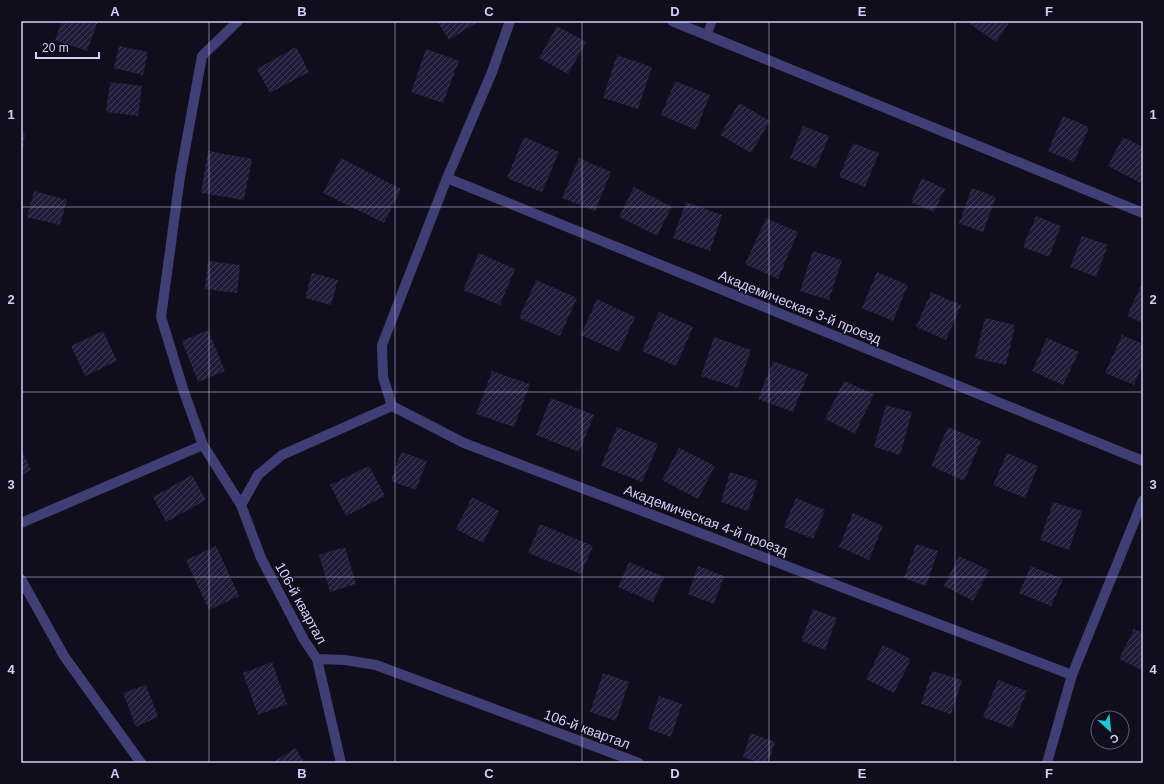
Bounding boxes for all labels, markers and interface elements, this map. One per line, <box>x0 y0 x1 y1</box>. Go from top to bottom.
text: A <box>110 4 120 19</box>
text: B <box>297 4 307 19</box>
text: C <box>484 4 494 19</box>
text: D <box>670 4 680 19</box>
text: E <box>858 4 867 19</box>
text: F <box>1045 4 1053 19</box>
scale bar <box>36 34 99 60</box>
text: 20 m <box>42 41 69 55</box>
text: 1 <box>7 107 15 122</box>
text: 1 <box>1149 107 1157 122</box>
street label: Академическая 3-й проезд <box>716 267 884 347</box>
text: 2 <box>7 292 15 307</box>
text: 2 <box>1149 292 1157 307</box>
text: 3 <box>7 477 15 492</box>
text: 3 <box>1149 477 1157 492</box>
street label: Академическая 4-й проезд <box>622 481 790 559</box>
street label: 106-й квартал <box>272 559 330 647</box>
text: 4 <box>7 662 15 677</box>
text: 4 <box>1149 662 1157 677</box>
street label: 106-й квартал <box>542 706 632 752</box>
north arrow <box>1090 710 1130 750</box>
text: С <box>1108 732 1121 746</box>
text: A <box>110 766 120 781</box>
text: B <box>297 766 307 781</box>
text: C <box>484 766 494 781</box>
text: D <box>670 766 680 781</box>
text: E <box>858 766 867 781</box>
text: F <box>1045 766 1053 781</box>

